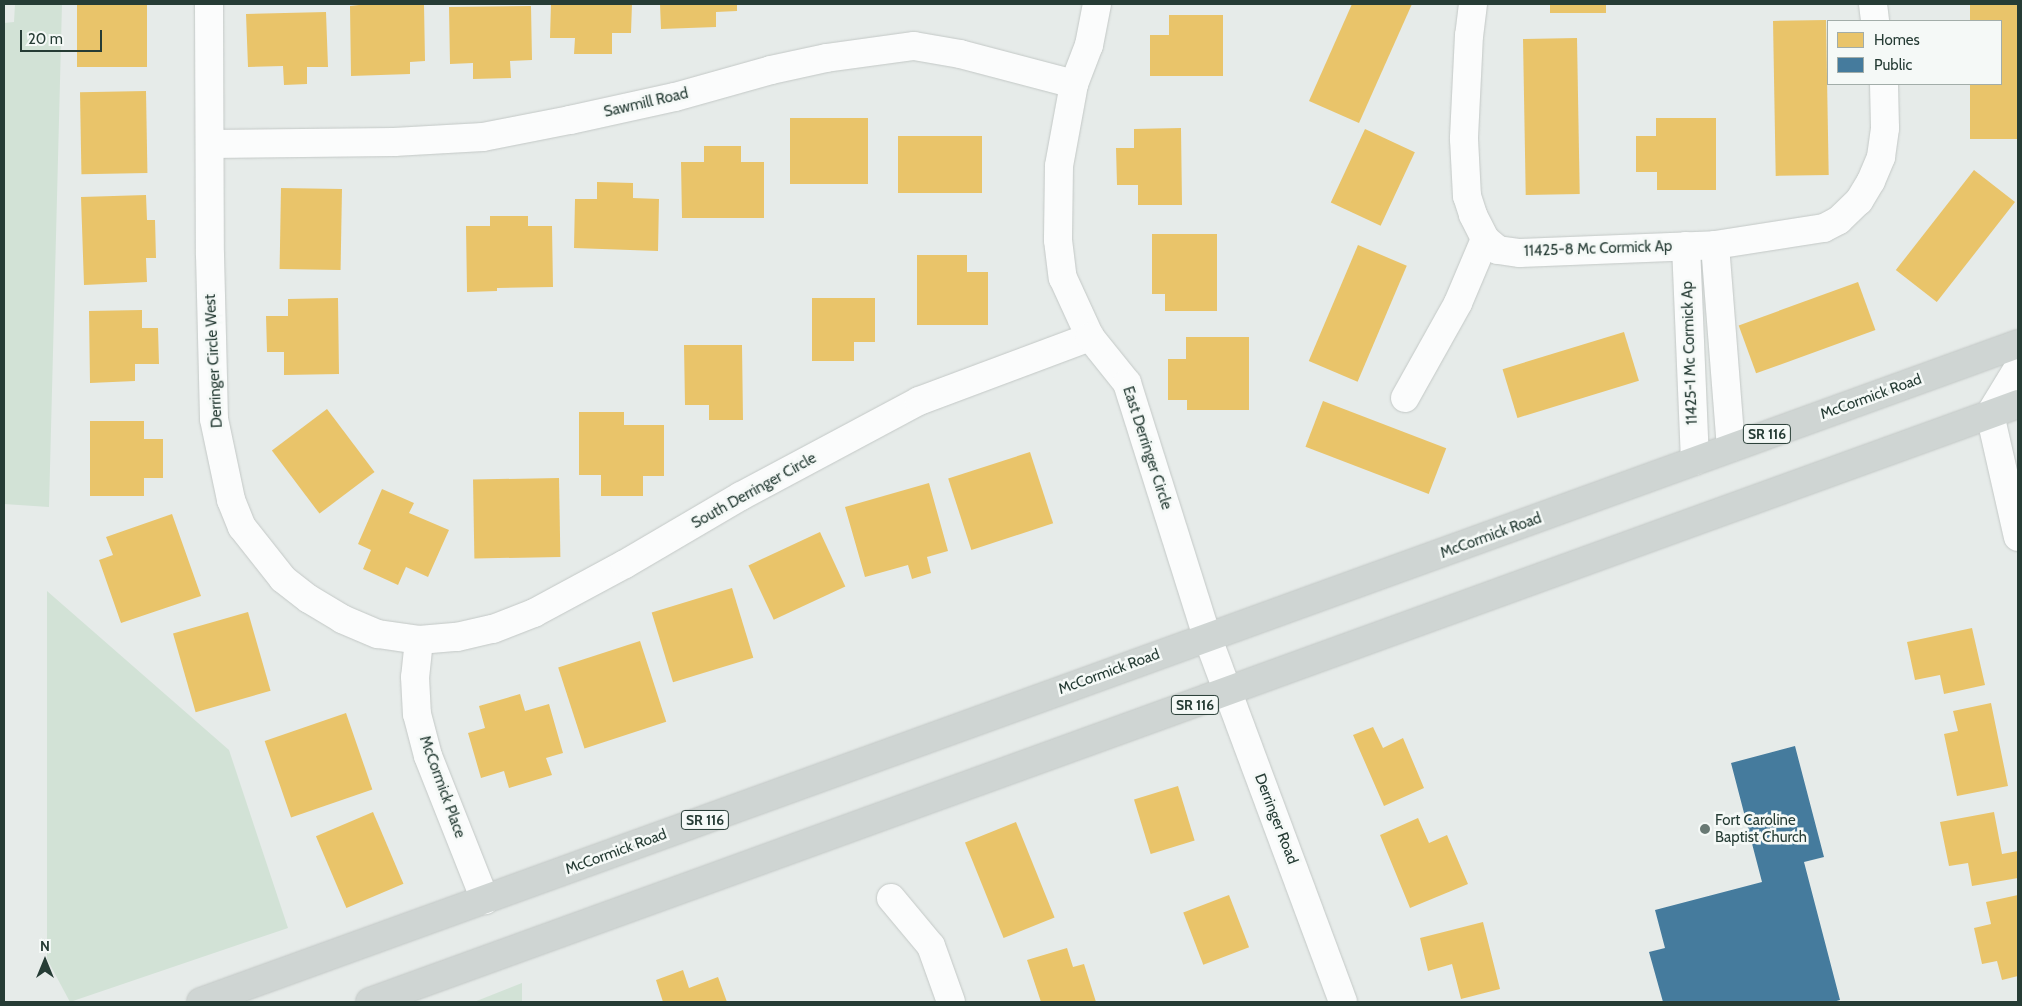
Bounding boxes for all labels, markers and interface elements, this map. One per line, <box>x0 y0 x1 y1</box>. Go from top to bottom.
scale bar <box>22 20 105 52</box>
legend <box>1827 20 2002 85</box>
text: 20 m <box>28 30 63 48</box>
text: Homes <box>1874 31 1920 49</box>
text: Public <box>1874 56 1912 74</box>
street label: Sawmill Road <box>602 85 690 121</box>
street label: 11425-8 Mc Cormick Ap <box>1524 237 1672 261</box>
street label: 11425-1 Mc Cormick Ap <box>1678 281 1702 425</box>
street label: Derringer Circle West <box>202 294 226 428</box>
street label: McCormick Road <box>1818 370 1924 424</box>
street label: East Derringer Circle <box>1119 384 1175 512</box>
road number: SR 116 <box>1742 422 1792 446</box>
street label: South Derringer Circle <box>689 449 819 533</box>
street label: McCormick Road <box>1438 509 1544 563</box>
street label: McCormick Road <box>1056 645 1162 699</box>
road number: SR 116 <box>1170 694 1220 716</box>
street label: McCormick Place <box>415 733 469 841</box>
street label: Derringer Road <box>1251 771 1301 867</box>
road number: SR 116 <box>680 808 730 832</box>
place label: Fort Caroline Baptist Church <box>1715 811 1807 846</box>
marker: Fort Caroline Baptist Church <box>1699 823 1711 835</box>
street label: McCormick Road <box>563 825 669 879</box>
north arrow <box>20 936 70 986</box>
text: N <box>40 937 50 955</box>

